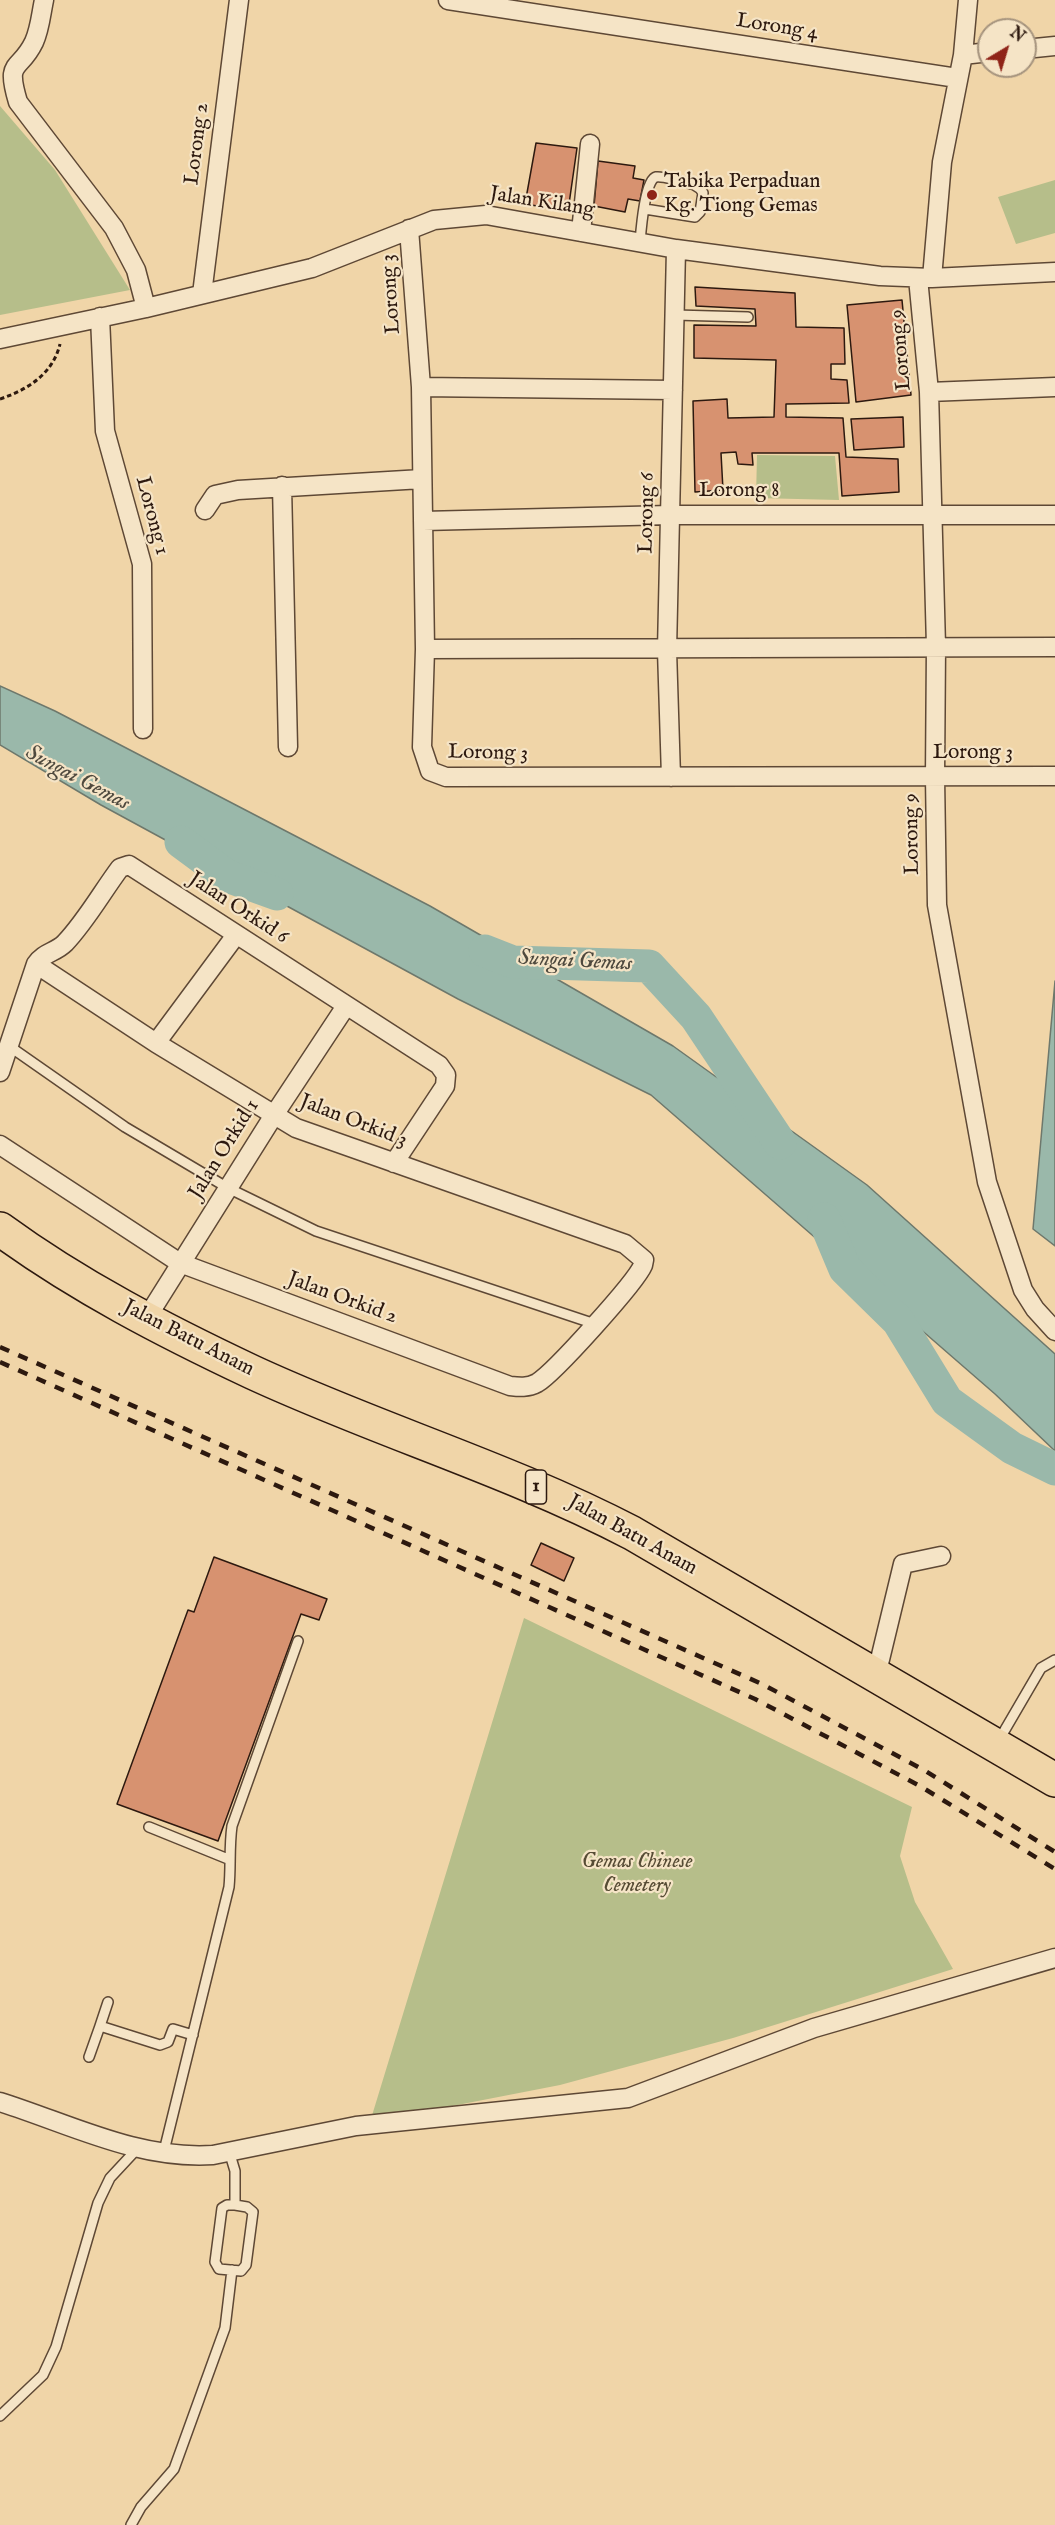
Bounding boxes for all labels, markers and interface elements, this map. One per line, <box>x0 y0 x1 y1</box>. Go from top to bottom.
street label: Lorong 4 <box>734 9 820 47</box>
north arrow <box>977 18 1037 78</box>
text: N <box>1005 23 1028 48</box>
street label: Lorong 2 <box>180 102 216 186</box>
place label: Tabika Perpaduan Kg. Tiong Gemas <box>664 170 820 220</box>
street label: Jalan Kilang <box>488 182 596 224</box>
marker: Tabika Perpaduan Kg. Tiong Gemas <box>645 188 659 202</box>
street label: Lorong 3 <box>377 253 407 335</box>
street label: Lorong 9 <box>886 308 918 392</box>
street label: Lorong 6 <box>635 472 661 554</box>
street label: Lorong 1 <box>128 474 174 558</box>
street label: Lorong 8 <box>699 479 779 505</box>
water label: Sungai Gemas <box>20 740 134 818</box>
street label: Lorong 3 <box>448 741 528 767</box>
street label: Lorong 3 <box>933 741 1013 767</box>
street label: Lorong 9 <box>900 793 926 875</box>
street label: Jalan Orkid 6 <box>183 867 293 951</box>
water label: Sungai Gemas <box>517 946 633 978</box>
street label: Jalan Orkid 3 <box>296 1090 410 1154</box>
street label: Jalan Orkid 1 <box>184 1095 266 1205</box>
street label: Jalan Orkid 2 <box>284 1267 400 1331</box>
street label: Jalan Batu Anam <box>118 1295 258 1383</box>
road number: 1 <box>526 1470 546 1504</box>
street label: Jalan Batu Anam <box>563 1490 701 1582</box>
park label: Gemas Chinese Cemetery <box>582 1850 692 1900</box>

